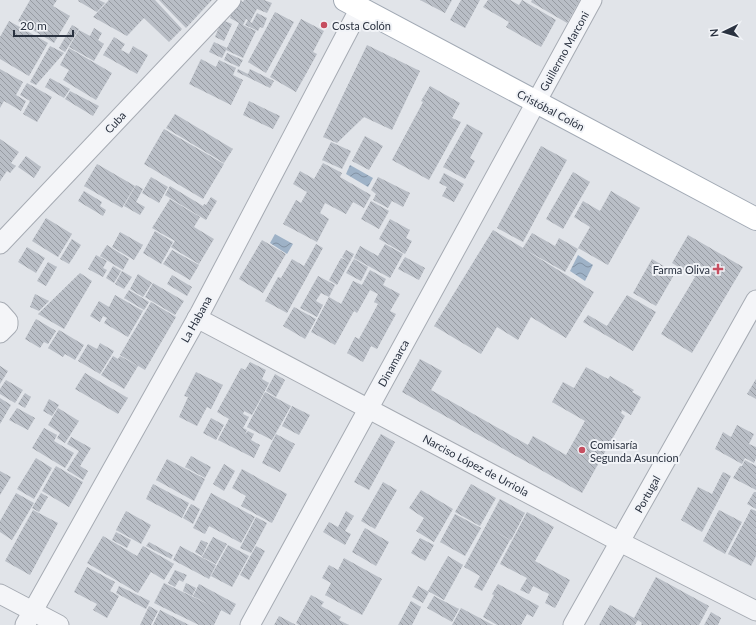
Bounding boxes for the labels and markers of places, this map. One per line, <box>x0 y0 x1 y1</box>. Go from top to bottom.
place label: Costa Colón <box>332 19 391 32</box>
marker: Costa Colón <box>319 20 329 30</box>
place label: Farma Oliva <box>653 263 710 276</box>
marker: Farma Oliva <box>713 264 723 274</box>
place label: Comisaría Segunda Asuncion <box>590 438 679 464</box>
marker: Comisaría Segunda Asuncion <box>577 445 587 455</box>

